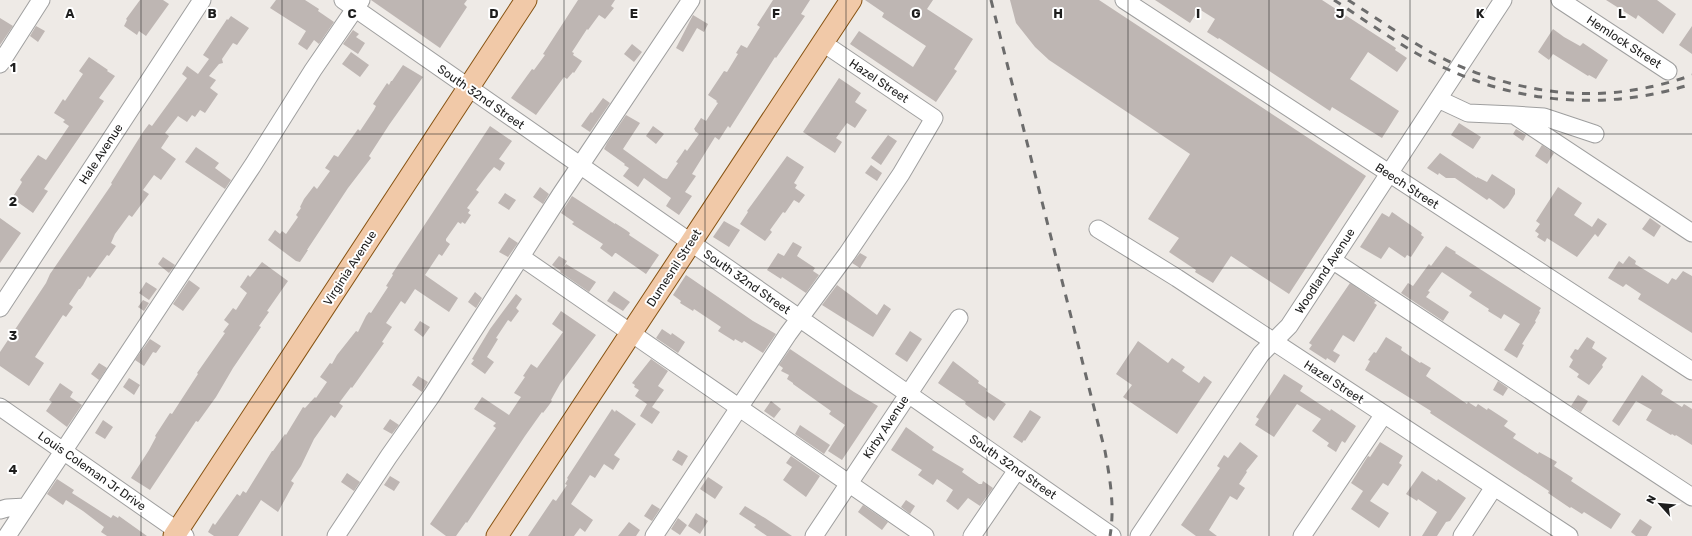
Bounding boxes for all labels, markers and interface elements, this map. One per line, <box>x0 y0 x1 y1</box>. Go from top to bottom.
text: A <box>65 6 75 21</box>
text: B <box>207 6 217 21</box>
text: C <box>347 6 357 21</box>
text: D <box>489 6 499 21</box>
text: E <box>630 6 638 21</box>
text: F <box>772 6 780 21</box>
text: G <box>911 6 921 21</box>
text: H <box>1053 6 1063 21</box>
text: I <box>1196 6 1200 21</box>
text: J <box>1336 6 1344 21</box>
text: K <box>1476 6 1485 21</box>
text: L <box>1618 6 1626 21</box>
street label: Hemlock Street <box>1584 13 1664 71</box>
street label: Hazel Street <box>847 56 912 106</box>
text: 1 <box>10 60 16 75</box>
street label: South 32nd Street <box>435 62 527 132</box>
street label: Hale Avenue <box>76 121 126 187</box>
street label: Beech Street <box>1373 160 1442 212</box>
text: 2 <box>9 194 17 209</box>
street label: Woodland Avenue <box>1292 225 1358 316</box>
street label: Dumesnil Street <box>644 226 704 309</box>
street label: Virginia Avenue <box>321 228 380 308</box>
street label: South 32nd Street <box>701 247 793 317</box>
text: 3 <box>9 328 18 343</box>
street label: Hazel Street <box>1301 357 1367 407</box>
street label: Kirby Avenue <box>860 393 912 461</box>
street label: Louis Coleman Jr Drive <box>35 428 149 514</box>
street label: South 32nd Street <box>967 432 1059 502</box>
text: 4 <box>9 462 18 477</box>
north arrow <box>1640 484 1680 524</box>
text: N <box>1644 493 1659 506</box>

